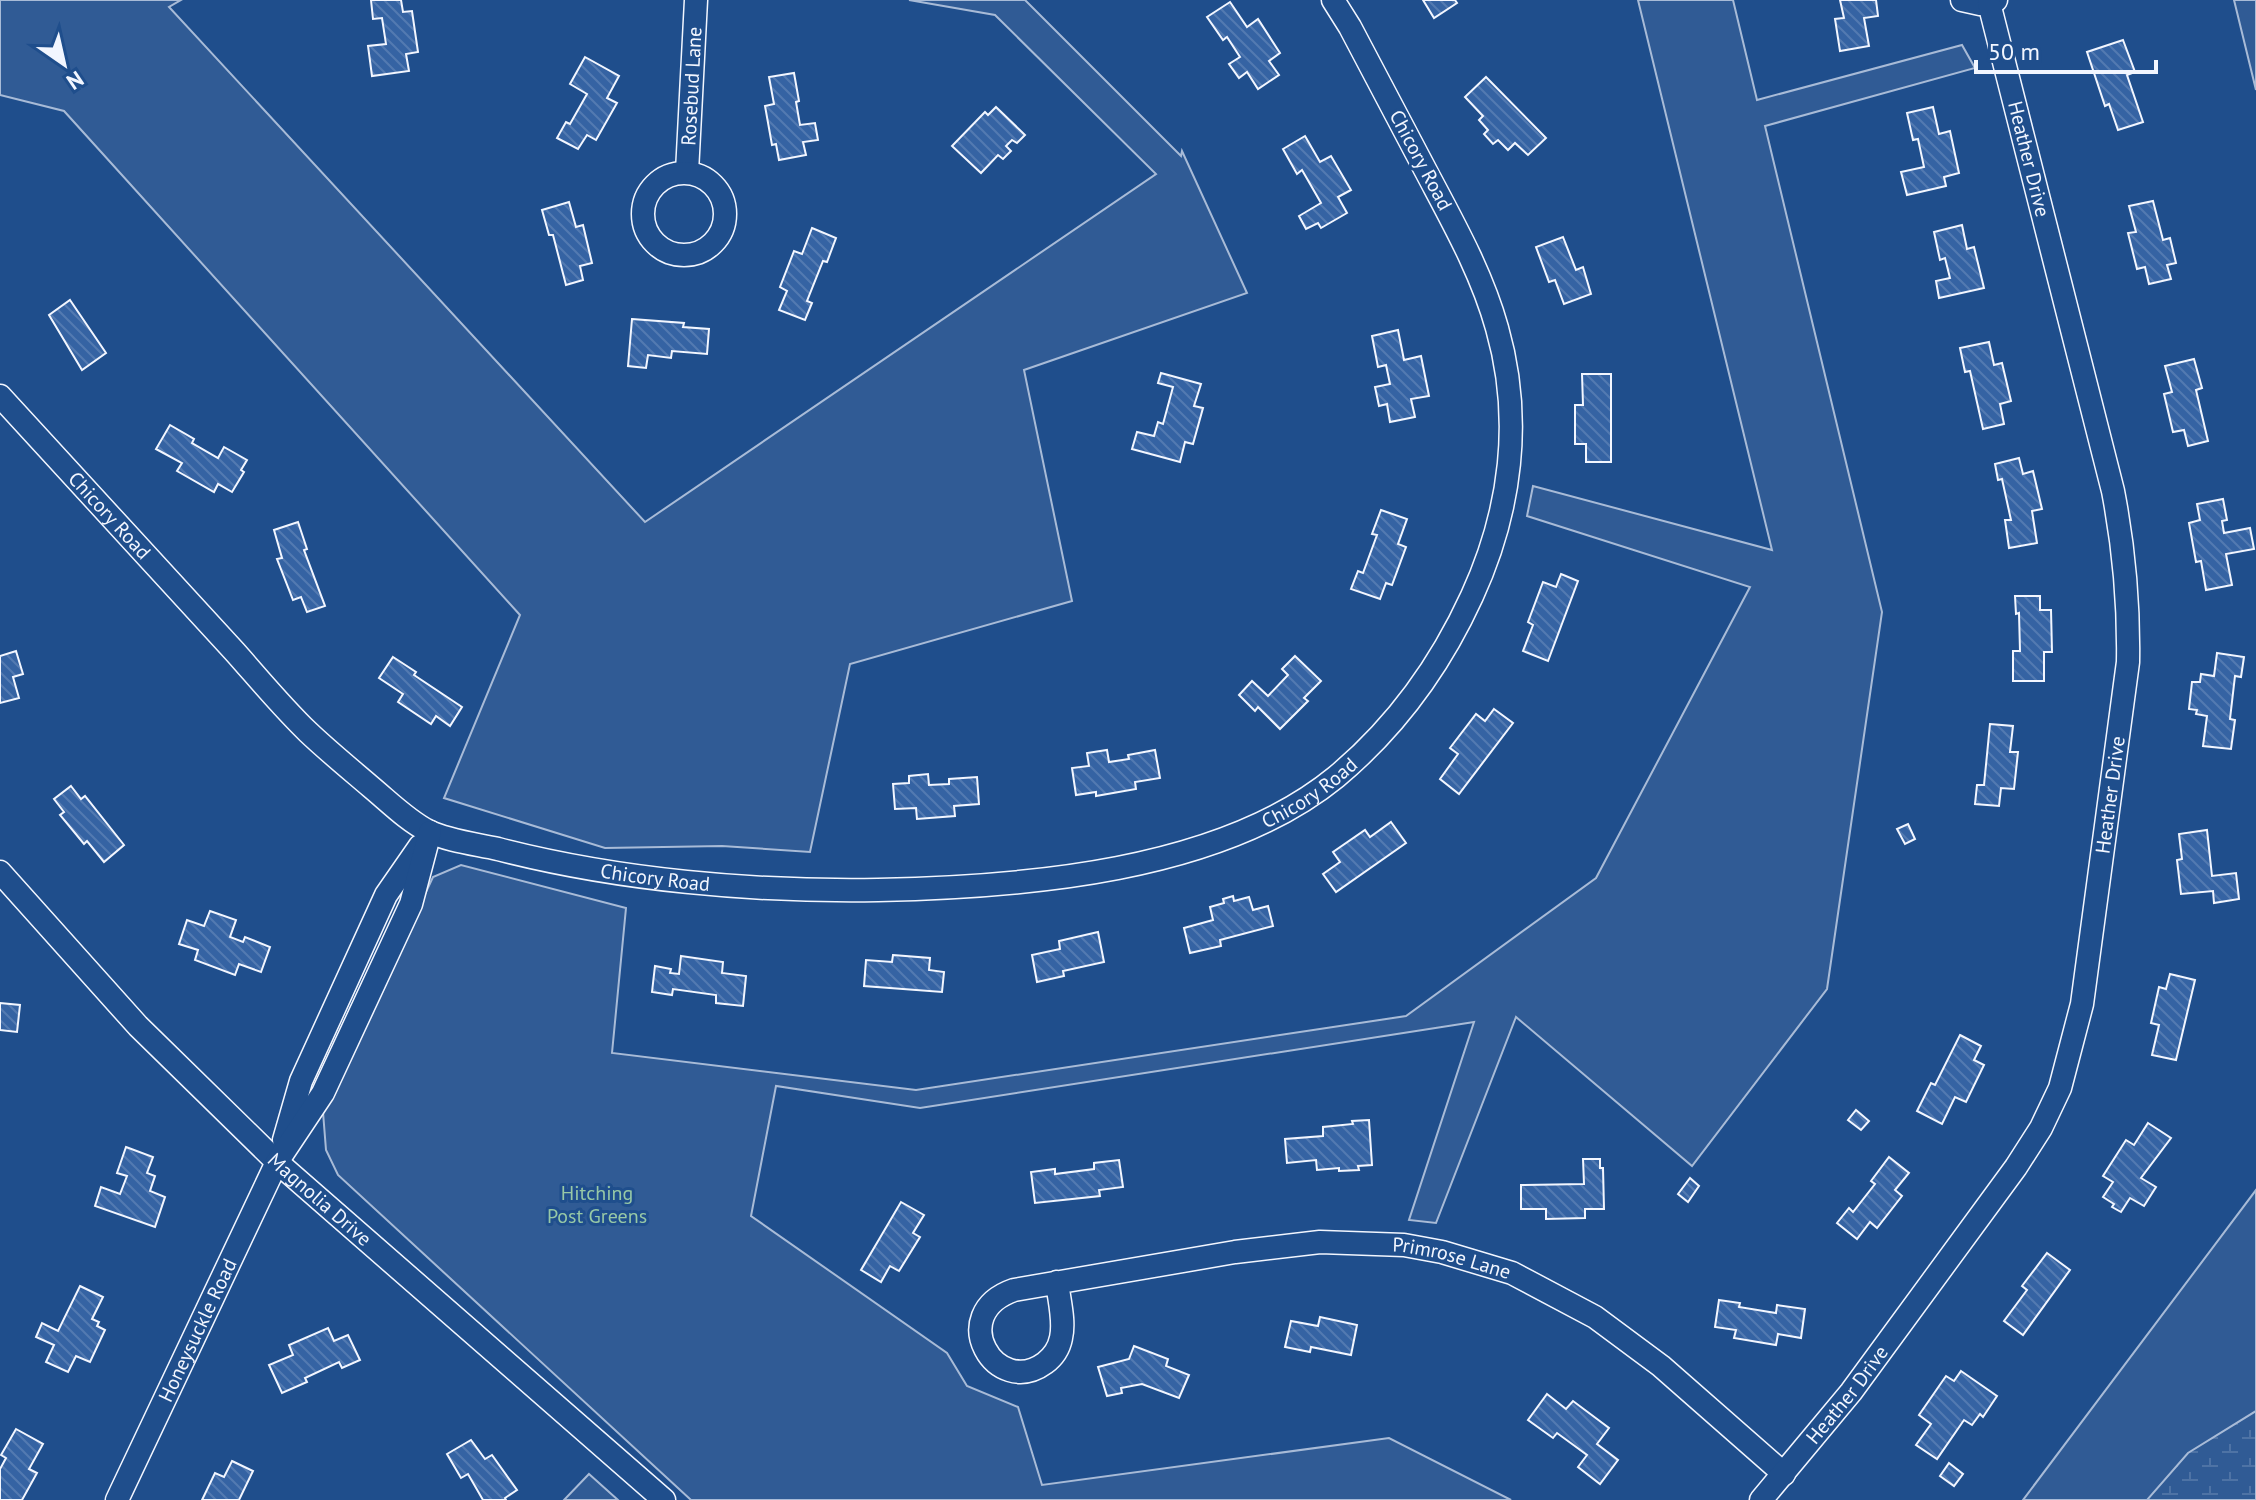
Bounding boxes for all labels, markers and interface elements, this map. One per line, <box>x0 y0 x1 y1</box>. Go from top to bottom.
north arrow <box>24 24 104 104</box>
scale bar <box>1976 24 2156 74</box>
street label: Rosebud Lane <box>675 26 708 146</box>
text: 50 m <box>1988 36 2040 67</box>
text: N <box>61 65 89 96</box>
street label: Heather Drive <box>2002 98 2056 220</box>
street label: Chicory Road <box>1384 105 1458 215</box>
street label: Chicory Road <box>63 466 156 565</box>
street label: Heather Drive <box>2089 734 2131 855</box>
street label: Chicory Road <box>1257 752 1363 834</box>
street label: Chicory Road <box>598 858 711 897</box>
street label: Magnolia Drive <box>262 1147 377 1252</box>
park label: Hitching Post Greens <box>547 1180 647 1229</box>
street label: Primrose Lane <box>1392 1232 1514 1285</box>
street label: Honeysuckle Road <box>152 1254 243 1406</box>
street label: Heather Drive <box>1800 1340 1894 1449</box>

